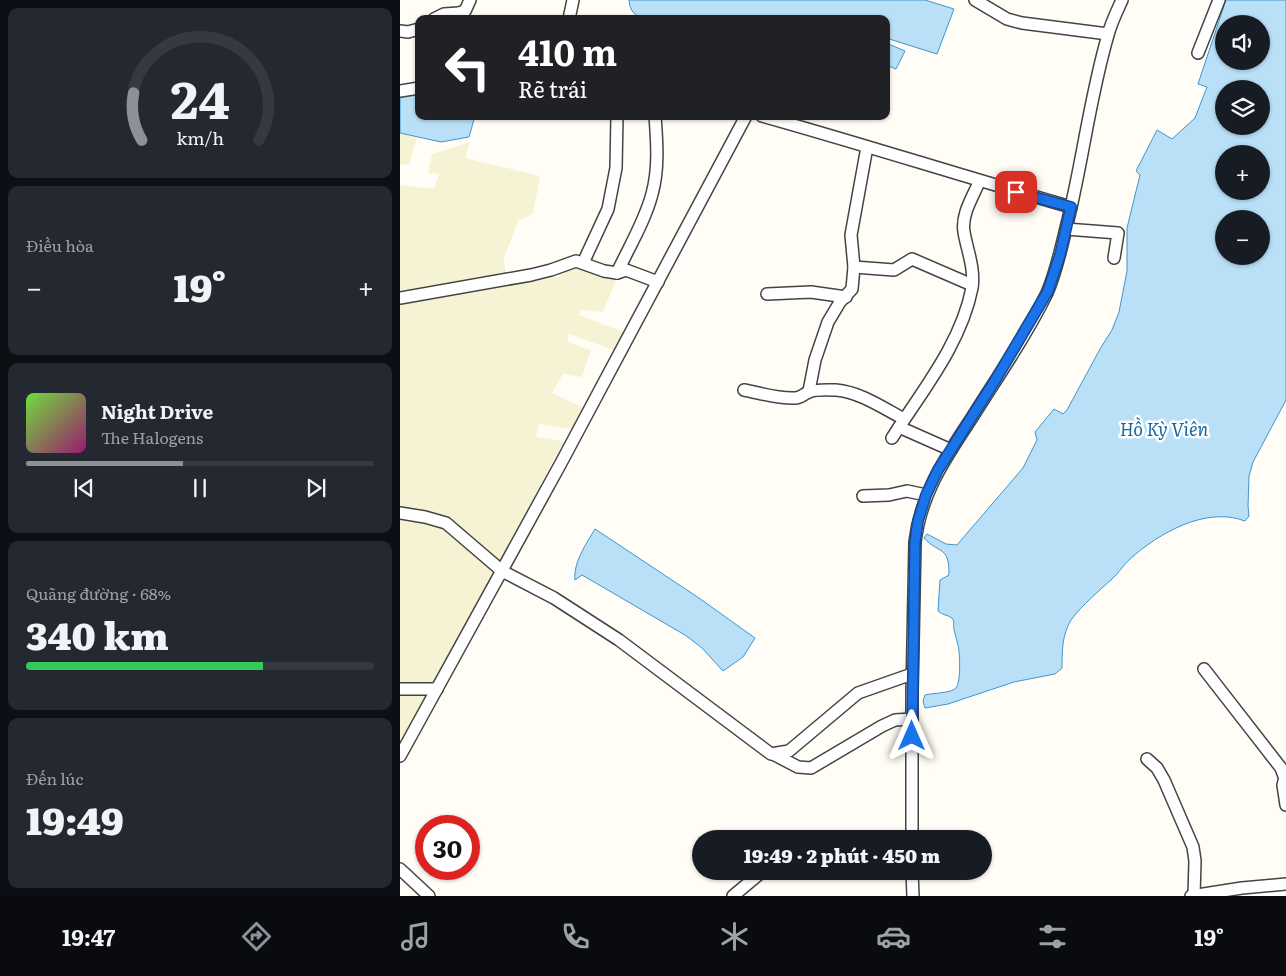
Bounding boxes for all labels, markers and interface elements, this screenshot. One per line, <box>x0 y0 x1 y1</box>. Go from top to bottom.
map controls <box>1215 15 1270 265</box>
button: sound <box>1215 15 1270 70</box>
text: 410 m <box>518 25 617 77</box>
icon: left <box>435 35 500 100</box>
text: 24 <box>170 58 230 135</box>
text: Rẽ trái <box>518 72 587 105</box>
button: layers <box>1215 80 1270 135</box>
text: km/h <box>176 124 224 151</box>
button: + <box>1215 145 1270 200</box>
pin <box>995 171 1037 213</box>
icon: arrive <box>1002 178 1030 206</box>
button: − <box>1215 210 1270 265</box>
text: Điều hòa <box>26 233 94 257</box>
text: 19° <box>174 257 226 314</box>
text: − <box>26 265 42 307</box>
text: + <box>358 265 374 307</box>
text: Night Drive <box>101 397 213 425</box>
water label: Hồ Kỳ Viên <box>1120 415 1209 442</box>
text: The Halogens <box>101 425 203 449</box>
icon: previous <box>70 474 98 502</box>
icon: pause <box>186 474 214 502</box>
icon: next <box>302 474 330 502</box>
text: Quãng đường · 68% <box>26 581 171 605</box>
text: 340 km <box>26 605 169 662</box>
position arrow <box>885 709 937 761</box>
text: Đến lúc <box>26 766 83 790</box>
text: 19:49 <box>26 790 124 847</box>
speed limit sign: 30 <box>415 815 480 880</box>
text: 19:49 · 2 phút · 450 m <box>744 841 940 869</box>
icon: directions <box>239 919 274 954</box>
icon: music <box>398 919 433 954</box>
icon: phone <box>558 919 593 954</box>
icon: climate <box>717 919 752 954</box>
icon: car <box>876 919 911 954</box>
icon: filters <box>1035 919 1070 954</box>
text: 19:47 <box>62 920 115 953</box>
text: 19° <box>1194 920 1224 953</box>

